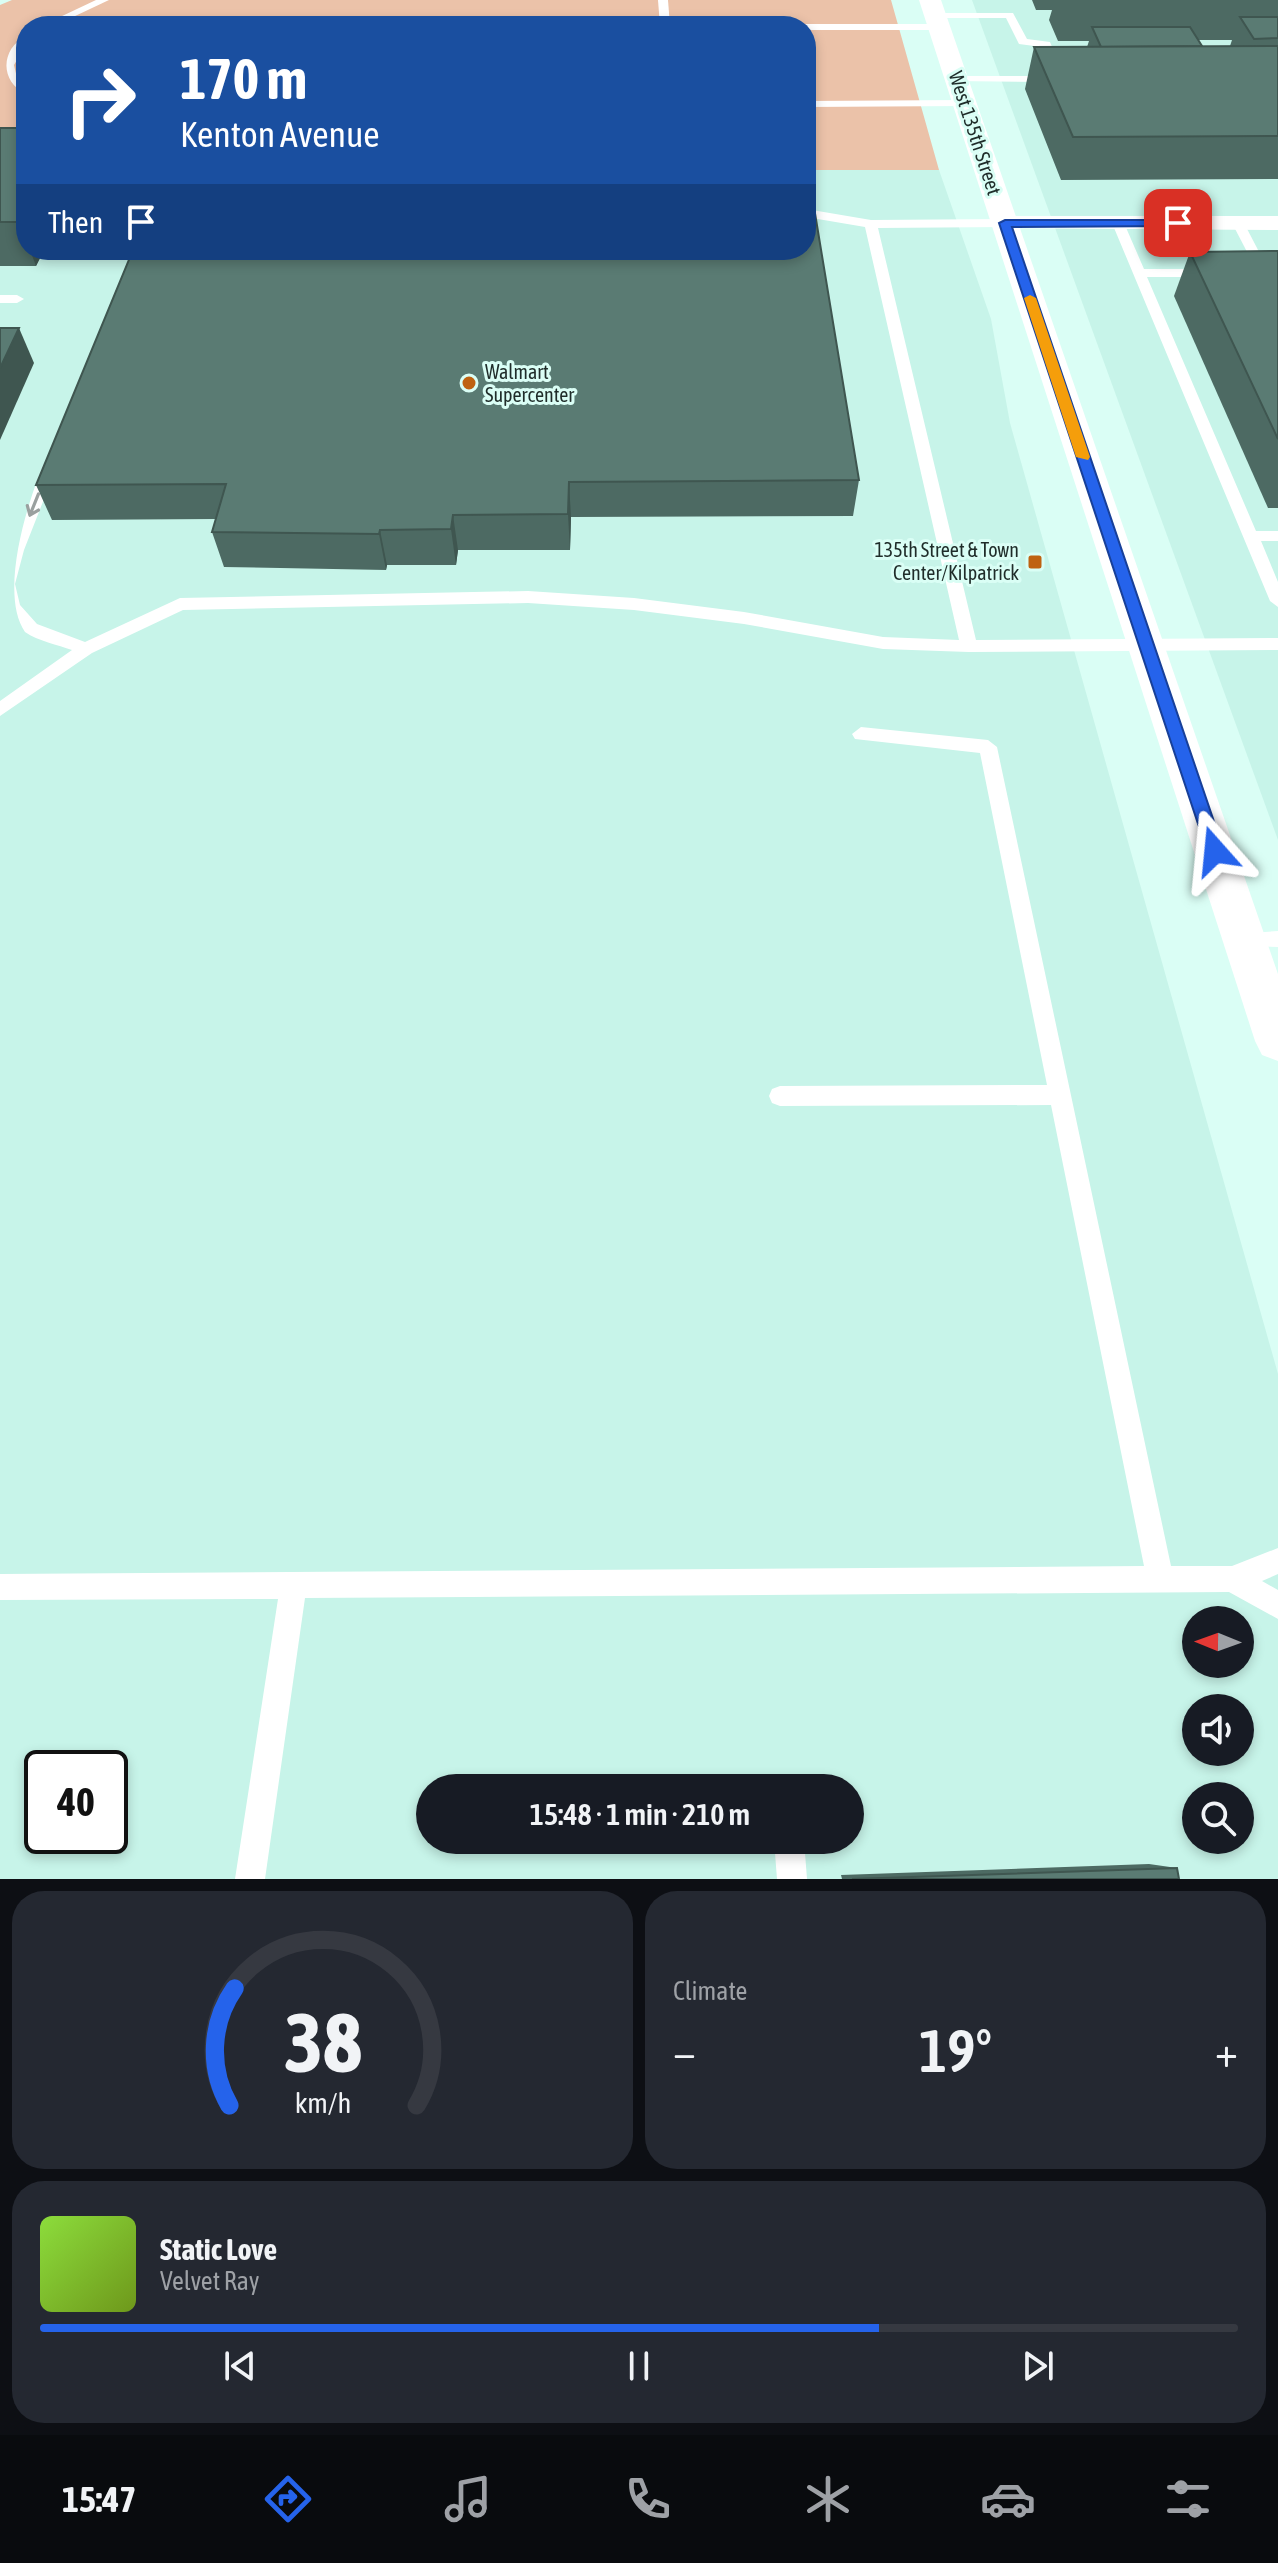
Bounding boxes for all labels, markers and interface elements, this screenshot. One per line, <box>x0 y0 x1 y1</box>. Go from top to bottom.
text: 170 m <box>180 47 307 111</box>
icon: right <box>48 48 152 152</box>
street label: West 135th Street <box>945 68 1006 198</box>
text: Kenton Avenue <box>180 113 380 155</box>
pin <box>1144 189 1212 257</box>
icon: arrive <box>119 200 163 244</box>
icon: arrive <box>1156 201 1200 245</box>
text: Then <box>48 205 103 239</box>
place label: Walmart Supercenter <box>485 360 575 406</box>
marker: Walmart Supercenter <box>460 374 478 392</box>
one-way arrow <box>26 492 40 517</box>
place label: 135th Street & Town Center/Kilpatrick <box>874 538 1019 584</box>
marker: 135th Street & Town Center/Kilpatrick <box>1026 553 1044 571</box>
position arrow <box>1173 809 1257 893</box>
north arrow <box>1182 1606 1254 1678</box>
map controls <box>1182 1606 1254 1854</box>
button: sound <box>1182 1694 1254 1766</box>
speed limit sign: 40 <box>24 1750 128 1854</box>
button: search <box>1182 1782 1254 1854</box>
text: 15:48 · 1 min · 210 m <box>530 1797 750 1831</box>
text: Climate <box>673 1976 747 2006</box>
text: 38 <box>283 1994 362 2090</box>
text: 19° <box>919 2016 992 2085</box>
text: − <box>673 2026 696 2076</box>
text: + <box>1215 2026 1238 2076</box>
text: km/h <box>294 2086 351 2119</box>
text: Static Love <box>160 2232 277 2266</box>
text: Velvet Ray <box>160 2266 260 2296</box>
icon: previous <box>218 2344 262 2388</box>
icon: pause <box>617 2344 661 2388</box>
icon: next <box>1016 2344 1060 2388</box>
icon: directions <box>260 2471 316 2527</box>
icon: music <box>440 2471 496 2527</box>
icon: phone <box>620 2471 676 2527</box>
icon: climate <box>800 2471 856 2527</box>
icon: car <box>980 2471 1036 2527</box>
icon: filters <box>1160 2471 1216 2527</box>
text: 15:47 <box>62 2478 136 2520</box>

